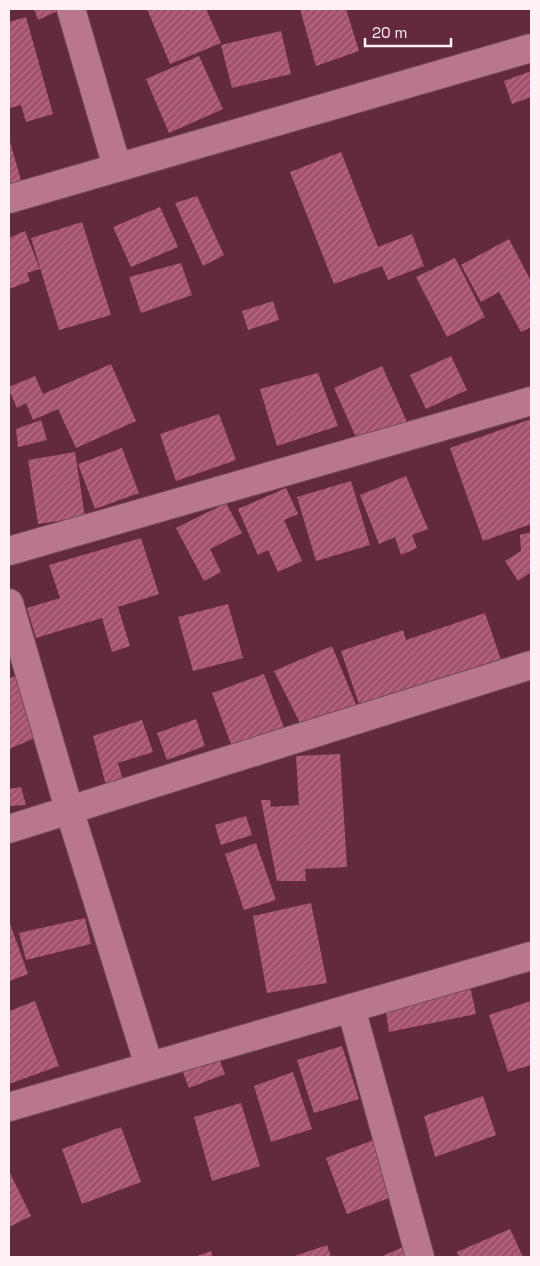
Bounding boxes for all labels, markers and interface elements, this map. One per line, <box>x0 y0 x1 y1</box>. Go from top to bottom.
scale bar <box>365 15 451 47</box>
text: 20 m <box>372 23 407 42</box>

